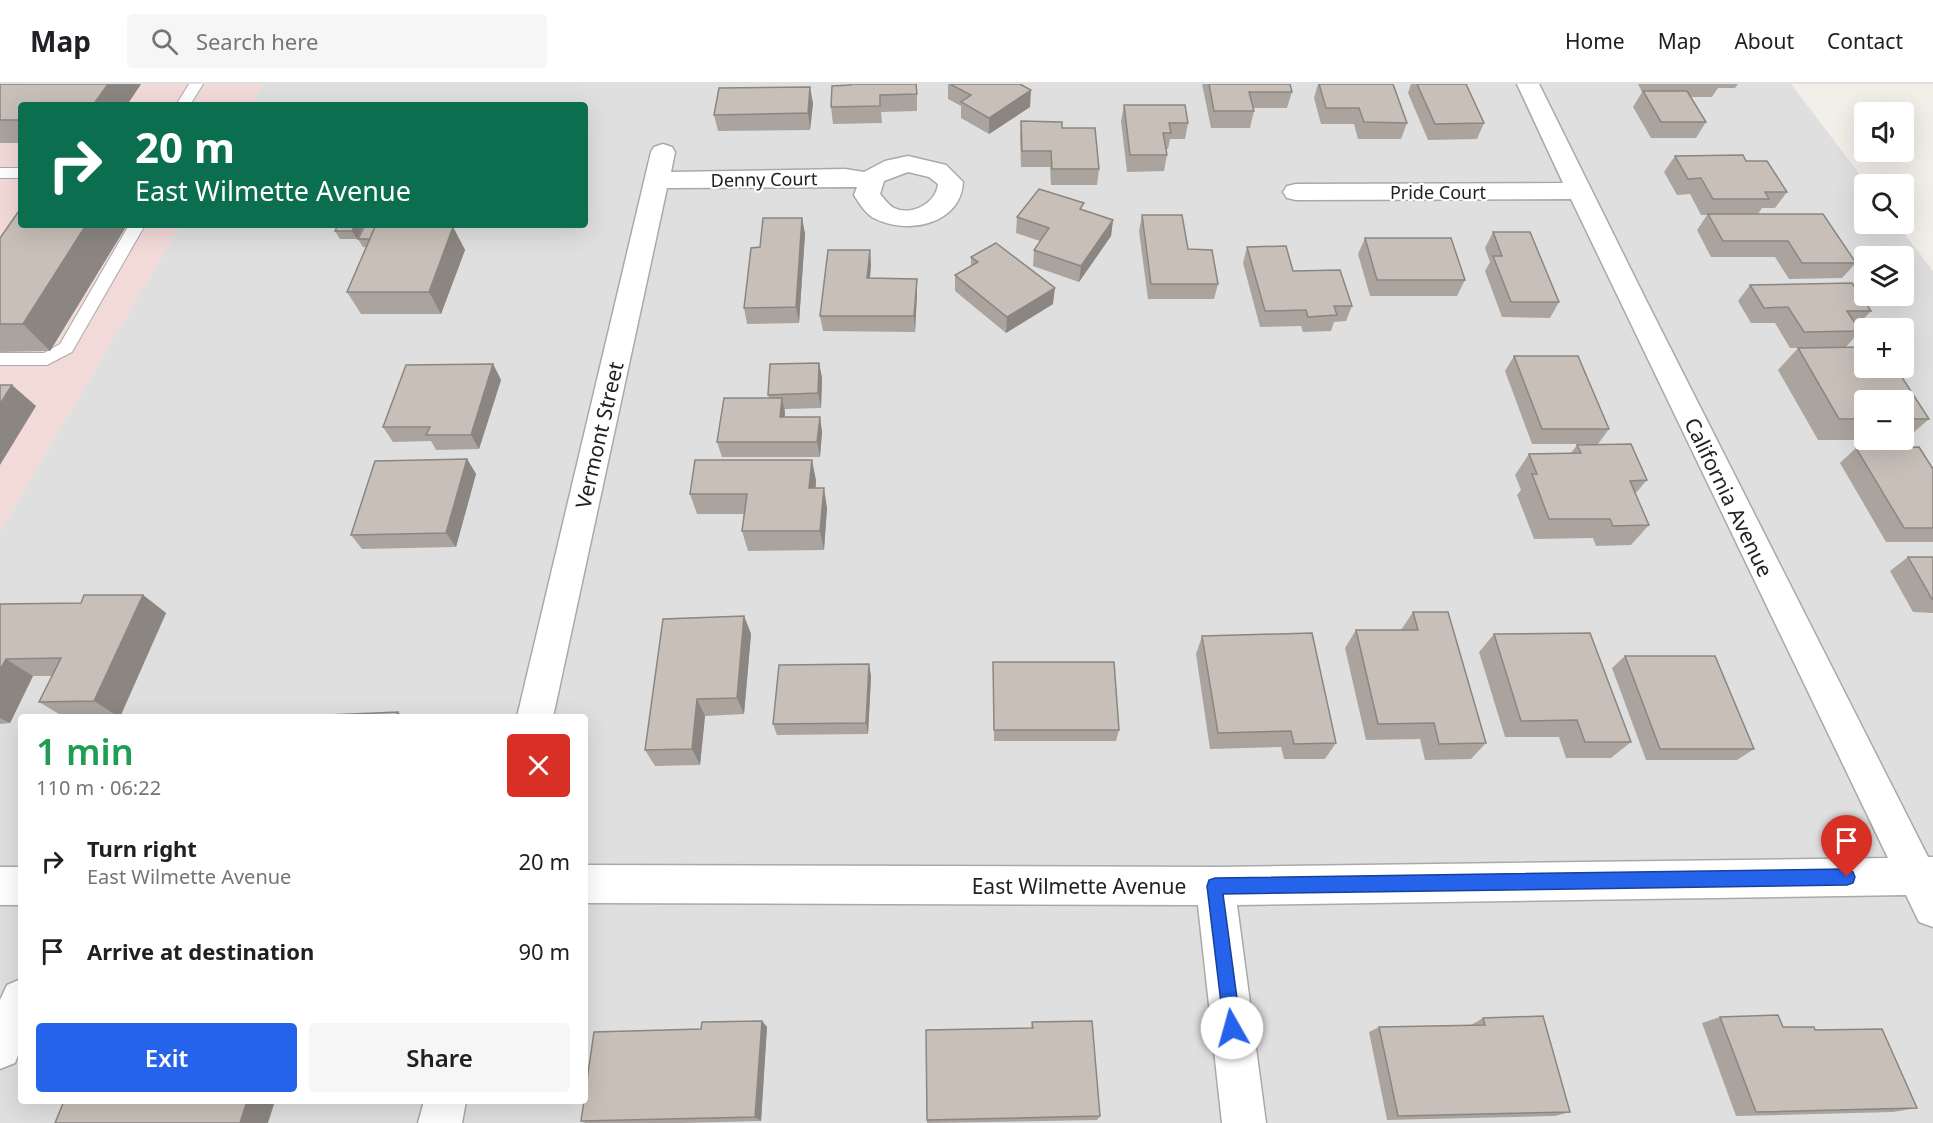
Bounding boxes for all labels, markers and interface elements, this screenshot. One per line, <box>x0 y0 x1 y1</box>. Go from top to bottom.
search box <box>127 14 547 68</box>
text: Map <box>30 22 91 60</box>
icon: search <box>148 25 181 58</box>
text: Search here <box>196 26 318 56</box>
text: Home <box>1565 27 1625 55</box>
text: Map <box>1658 27 1701 55</box>
text: About <box>1734 27 1794 55</box>
text: Contact <box>1827 27 1903 55</box>
map controls <box>1854 102 1914 450</box>
button: sound <box>1854 102 1914 162</box>
text: 20 m <box>135 118 235 175</box>
icon: right <box>36 126 114 204</box>
street label: Denny Court <box>710 166 818 192</box>
text: East Wilmette Avenue <box>135 172 411 209</box>
button: search <box>1854 174 1914 234</box>
street label: Pride Court <box>1390 180 1487 204</box>
button: layers <box>1854 246 1914 306</box>
button: + <box>1854 318 1914 378</box>
street label: Vermont Street <box>569 359 630 511</box>
button: − <box>1854 390 1914 450</box>
street label: California Avenue <box>1678 413 1780 581</box>
text: 1 min <box>36 727 134 776</box>
button: close <box>507 734 570 797</box>
text: 110 m · 06:22 <box>36 774 161 801</box>
pin <box>1821 815 1872 877</box>
icon: arrive <box>1830 824 1863 857</box>
text: Turn right <box>87 833 197 863</box>
icon: right <box>36 845 69 878</box>
text: 20 m <box>519 846 570 876</box>
text: East Wilmette Avenue <box>87 863 291 890</box>
street label: East Wilmette Avenue <box>972 872 1186 900</box>
icon: arrive <box>36 935 69 968</box>
text: Arrive at destination <box>87 936 314 966</box>
text: 90 m <box>519 936 570 966</box>
position arrow <box>1200 996 1264 1060</box>
button: Exit <box>36 1023 297 1092</box>
button: Share <box>309 1023 570 1092</box>

